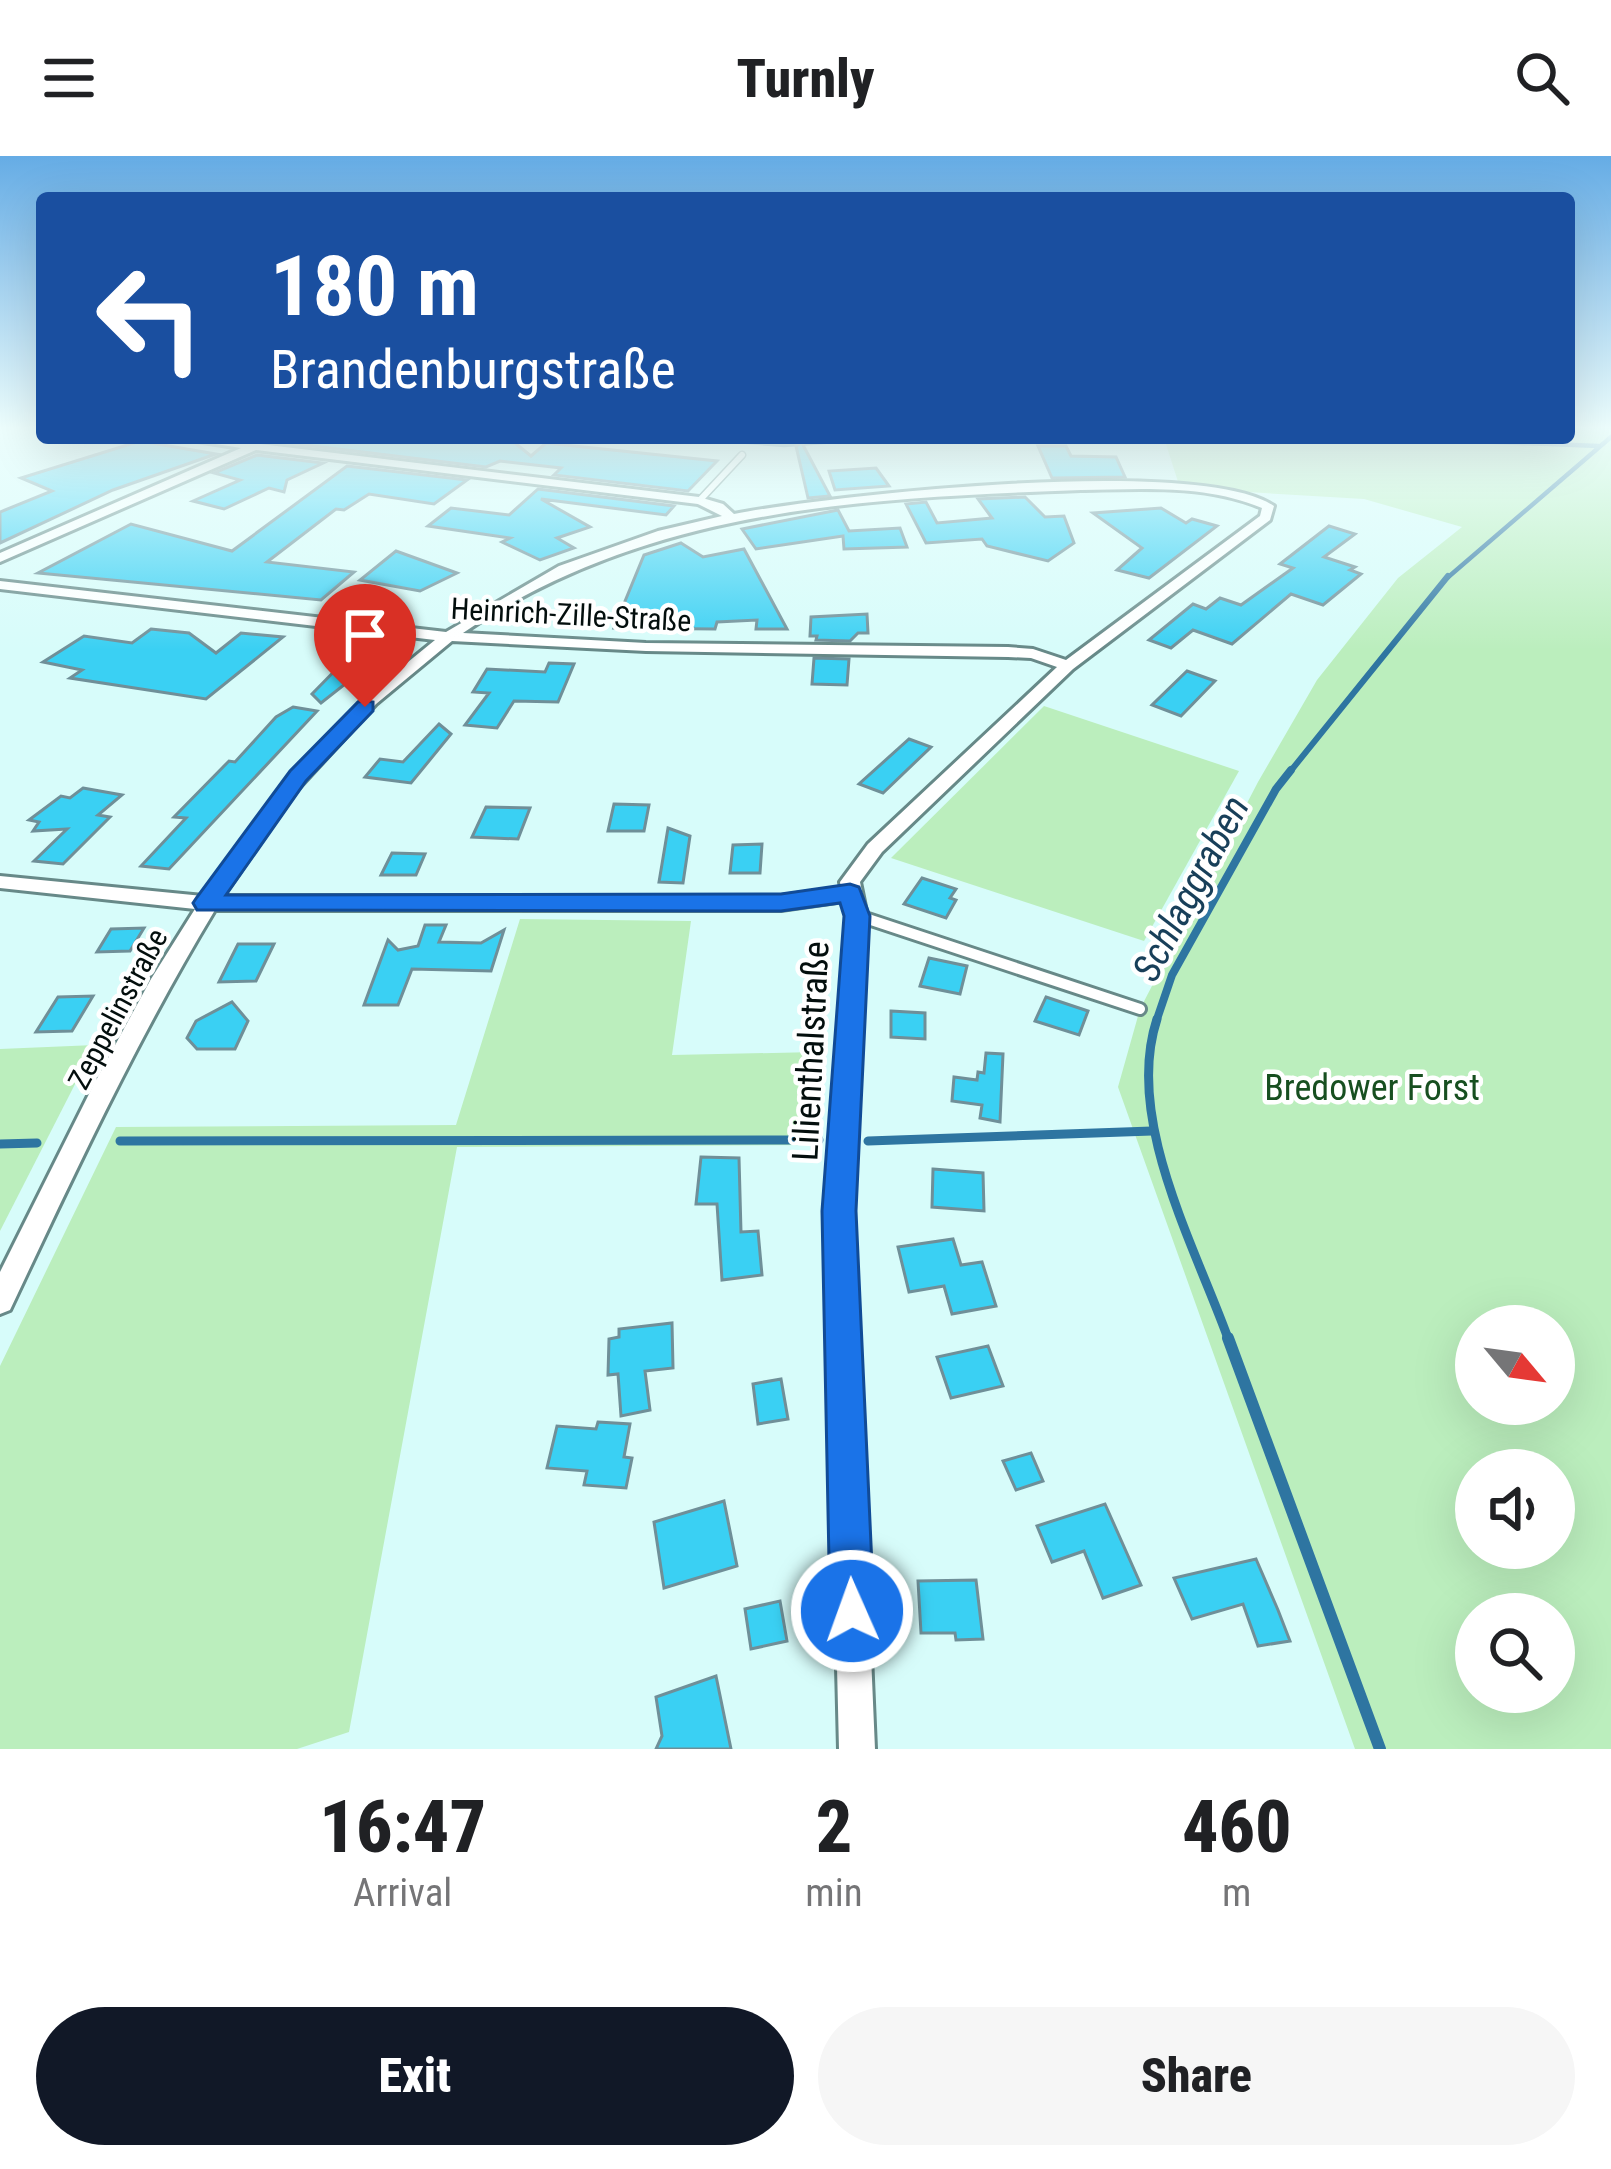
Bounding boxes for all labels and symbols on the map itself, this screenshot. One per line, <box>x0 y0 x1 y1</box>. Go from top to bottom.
pin <box>314 584 416 707</box>
street label: Heinrich-Zille-Straße <box>450 591 692 638</box>
water label: Schlaggraben <box>1123 788 1259 989</box>
street label: Zeppelinstraße <box>61 923 174 1095</box>
street label: Lilienthalstraße <box>784 940 838 1162</box>
park label: Bredower Forst <box>1264 1067 1480 1109</box>
north arrow <box>1455 1305 1575 1425</box>
position arrow <box>789 1548 915 1674</box>

